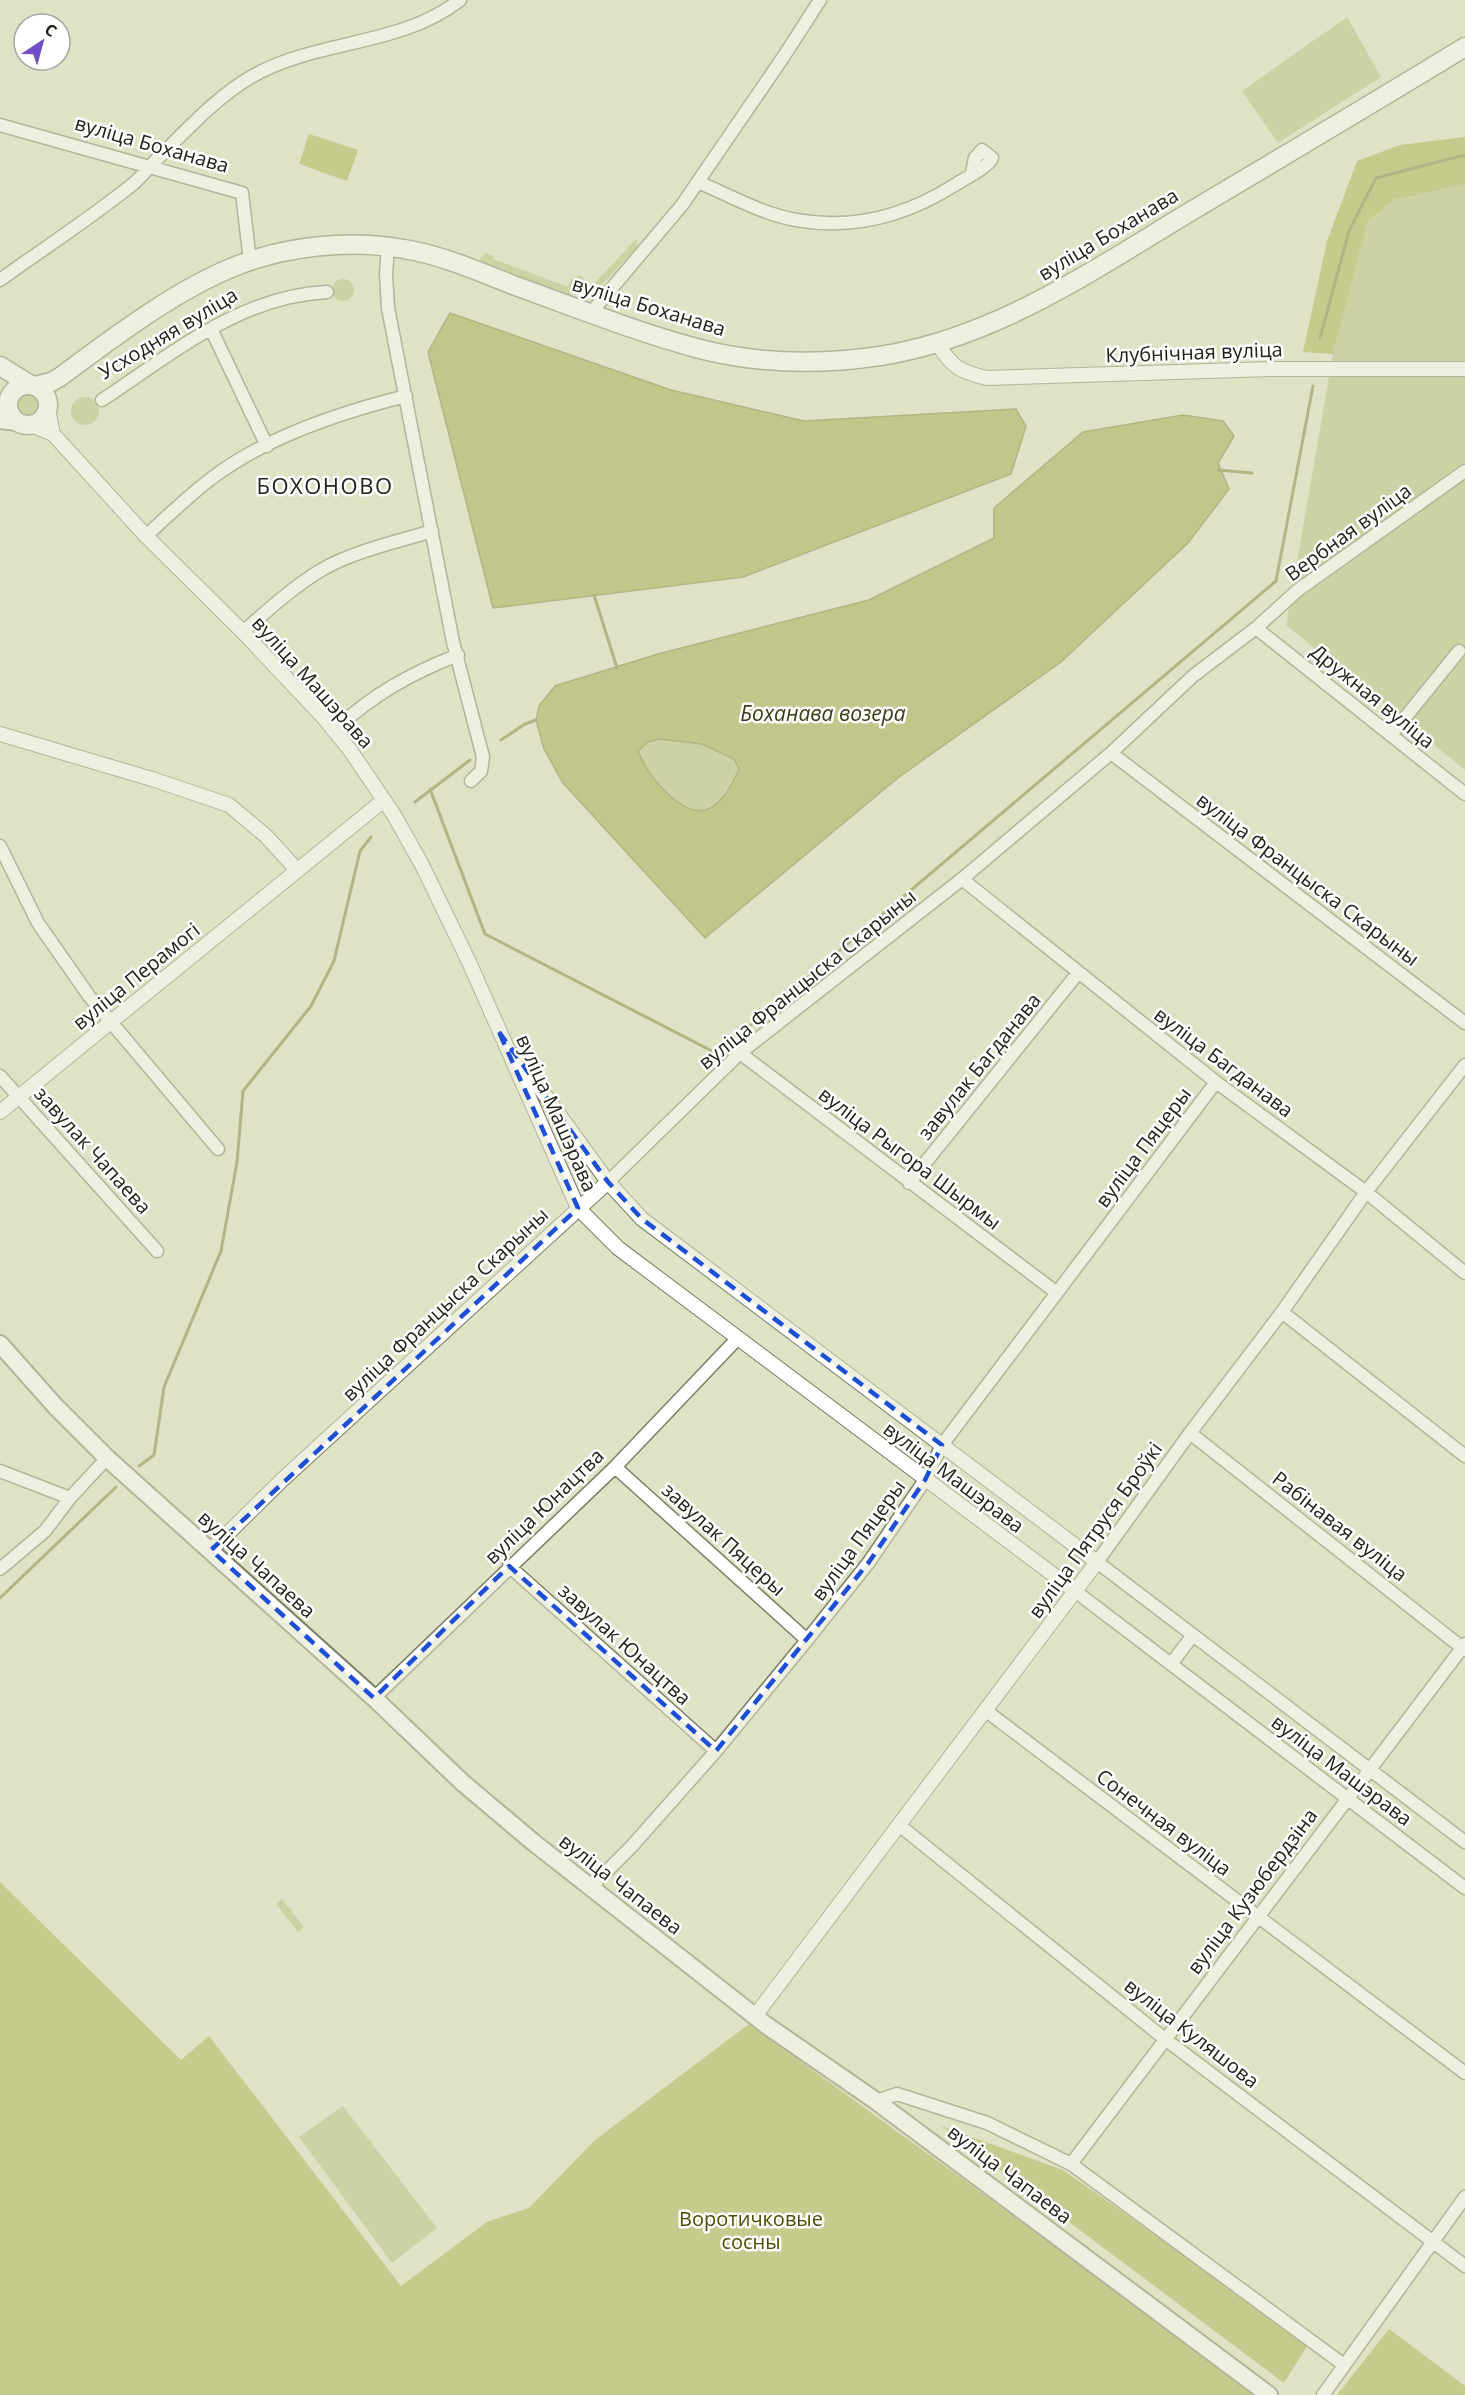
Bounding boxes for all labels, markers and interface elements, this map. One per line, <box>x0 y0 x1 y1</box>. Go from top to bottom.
north arrow <box>12 12 72 72</box>
text: С <box>40 18 61 42</box>
street label: вуліца Боханава <box>72 109 232 179</box>
street label: вуліца Боханава <box>1033 181 1183 287</box>
street label: вуліца Боханава <box>569 270 729 342</box>
street label: Усходняя вуліца <box>94 281 242 385</box>
street label: Клубнічная вуліца <box>1105 335 1283 369</box>
district label: БОХОНОВО <box>256 470 394 500</box>
street label: Вербная вуліца <box>1279 477 1417 587</box>
street label: вуліца Машэрава <box>246 610 380 754</box>
street label: Дружная вуліца <box>1305 638 1441 754</box>
water label: Боханава возера <box>740 699 906 727</box>
street label: вуліца Францыска Скарыны <box>1191 786 1425 972</box>
street label: вуліца Францыска Скарыны <box>693 883 921 1075</box>
street label: вуліца Перамогі <box>67 916 205 1036</box>
street label: завулак Багданава <box>911 987 1047 1145</box>
street label: вуліца Багданава <box>1149 1001 1299 1123</box>
street label: вуліца Машэрава <box>510 1030 604 1196</box>
street label: завулак Чапаева <box>29 1081 157 1219</box>
street label: вуліца Рыгора Шырмы <box>813 1081 1007 1235</box>
street label: вуліца Пяцеры <box>1089 1081 1197 1213</box>
street label: вуліца Францыска Скарыны <box>336 1201 554 1407</box>
street label: вуліца Машэрава <box>878 1415 1030 1539</box>
street label: вуліца Пятруся Броўкі <box>1022 1436 1168 1624</box>
street label: вуліца Юнацтва <box>478 1442 610 1570</box>
street label: Рабінавая вуліца <box>1267 1465 1413 1587</box>
street label: вуліца Пяцеры <box>805 1474 911 1606</box>
street label: завулак Пяцеры <box>656 1476 792 1602</box>
street label: вуліца Чапаева <box>193 1504 321 1624</box>
street label: завулак Юнацтва <box>553 1577 697 1711</box>
street label: вуліца Машэрава <box>1266 1708 1418 1832</box>
street label: Сонечная вуліца <box>1091 1762 1237 1882</box>
street label: вуліца Кузюбердзіна <box>1181 1803 1323 1979</box>
street label: вуліца Чапаева <box>554 1827 688 1941</box>
street label: вуліца Куляшова <box>1119 1972 1265 2094</box>
street label: вуліца Чапаева <box>942 2118 1078 2230</box>
park label: Воротичковые сосны <box>679 2205 823 2255</box>

